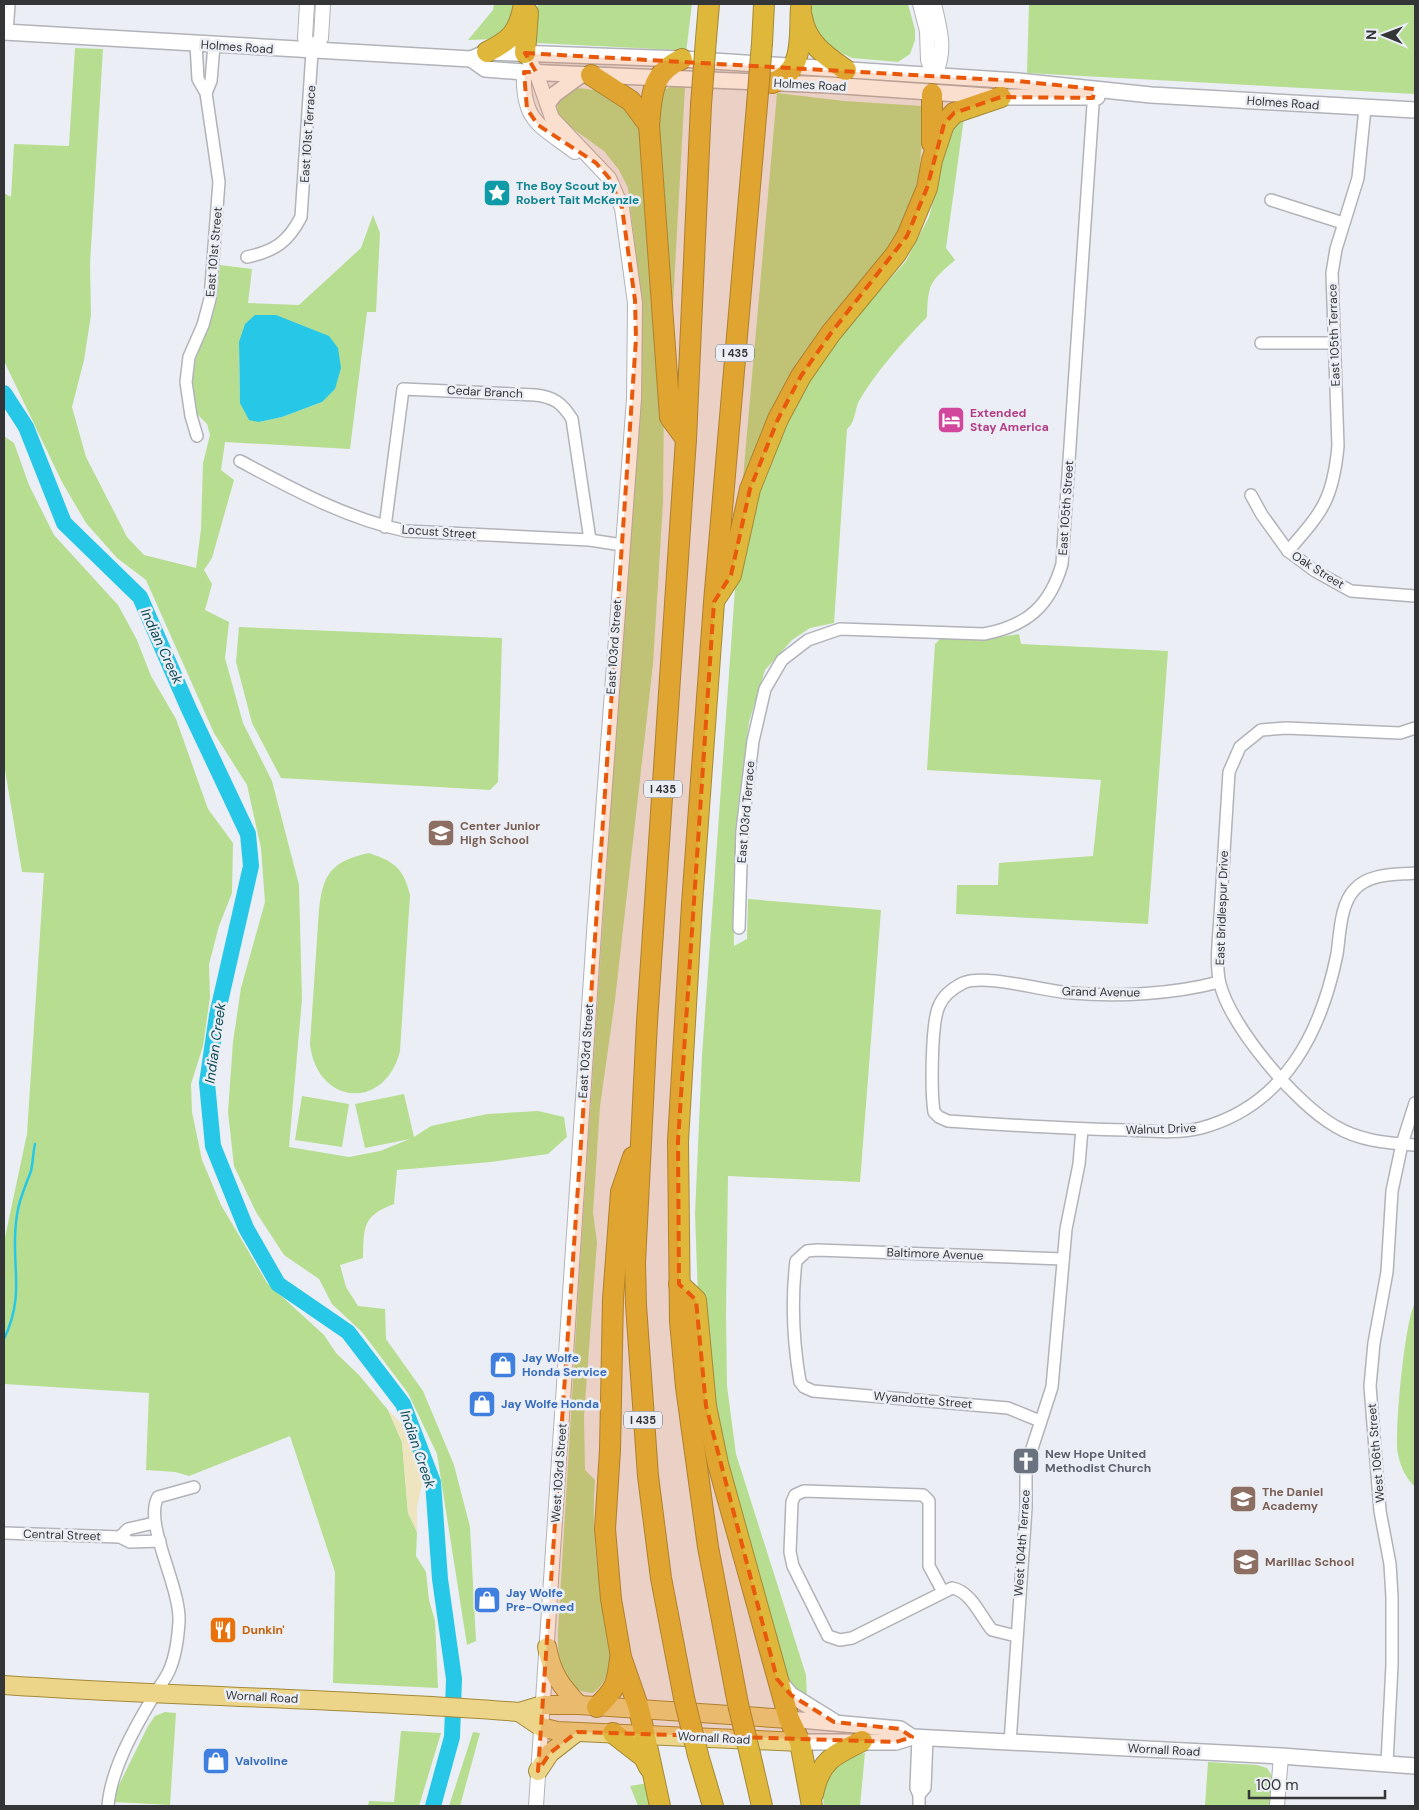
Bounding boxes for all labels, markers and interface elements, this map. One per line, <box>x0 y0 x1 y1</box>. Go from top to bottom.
north arrow <box>1359 10 1409 60</box>
text: N <box>1362 30 1380 40</box>
street label: Holmes Road <box>200 36 274 58</box>
street label: Holmes Road <box>773 75 847 95</box>
street label: East 101st Terrace <box>297 84 319 183</box>
street label: Holmes Road <box>1246 92 1320 114</box>
place icon: The Boy Scout by Robert Tait McKenzie <box>482 178 512 208</box>
place label: The Boy Scout by Robert Tait McKenzie <box>516 178 639 208</box>
street label: East 101st Street <box>202 206 226 298</box>
street label: East 105th Terrace <box>1324 283 1344 387</box>
road number: I 435 <box>716 344 754 362</box>
street label: Cedar Branch <box>447 382 523 402</box>
hotel icon: Extended Stay America <box>936 405 966 435</box>
place label: Extended Stay America <box>970 405 1049 435</box>
street label: East 105th Street <box>1055 460 1077 556</box>
street label: Locust Street <box>401 521 477 543</box>
street label: Oak Street <box>1289 548 1348 593</box>
street label: East 103rd Street <box>603 599 625 695</box>
water label: Indian Creek <box>137 605 188 687</box>
street label: East 103rd Terrace <box>734 760 758 864</box>
road number: I 435 <box>644 781 682 798</box>
school or university icon: Center Junior High School <box>426 818 456 848</box>
place label: Center Junior High School <box>460 818 540 848</box>
street label: East Bridlespur Drive <box>1212 850 1232 966</box>
street label: Grand Avenue <box>1062 983 1141 1001</box>
water label: Indian Creek <box>200 1001 230 1085</box>
street label: East 103rd Street <box>575 1003 597 1099</box>
street label: Walnut Drive <box>1126 1120 1197 1138</box>
street label: Baltimore Avenue <box>886 1244 984 1264</box>
shop icon: Jay Wolfe Honda Service <box>488 1350 518 1380</box>
place label: Jay Wolfe Honda Service <box>522 1350 607 1380</box>
street label: Wyandotte Street <box>873 1388 973 1412</box>
shop icon: Jay Wolfe Honda <box>467 1389 497 1419</box>
place label: Jay Wolfe Honda <box>501 1396 599 1412</box>
street label: West 106th Street <box>1364 1402 1388 1503</box>
water label: Indian Creek <box>396 1408 440 1491</box>
road number: I 435 <box>624 1412 662 1428</box>
street label: West 103rd Street <box>548 1423 570 1523</box>
church icon: New Hope United Methodist Church <box>1011 1446 1041 1476</box>
place label: New Hope United Methodist Church <box>1045 1446 1151 1476</box>
school or university icon: The Daniel Academy <box>1228 1484 1258 1514</box>
place label: The Daniel Academy <box>1262 1484 1323 1514</box>
street label: West 104th Terrace <box>1010 1489 1034 1597</box>
street label: Central Street <box>23 1526 101 1544</box>
school or university icon: Marillac School <box>1231 1547 1261 1577</box>
place label: Marillac School <box>1265 1554 1354 1570</box>
shop icon: Jay Wolfe Pre-Owned <box>472 1585 502 1615</box>
place label: Jay Wolfe Pre-Owned <box>506 1585 574 1615</box>
restaurant icon: Dunkin' <box>208 1615 238 1645</box>
place label: Dunkin' <box>242 1622 285 1638</box>
street label: Wornall Road <box>225 1687 299 1707</box>
street label: Wornall Road <box>677 1728 751 1748</box>
street label: Wornall Road <box>1127 1740 1201 1760</box>
shop icon: Valvoline <box>201 1746 231 1776</box>
place label: Valvoline <box>235 1753 288 1769</box>
scale bar <box>1249 1768 1385 1800</box>
text: 100 m <box>1256 1775 1299 1795</box>

